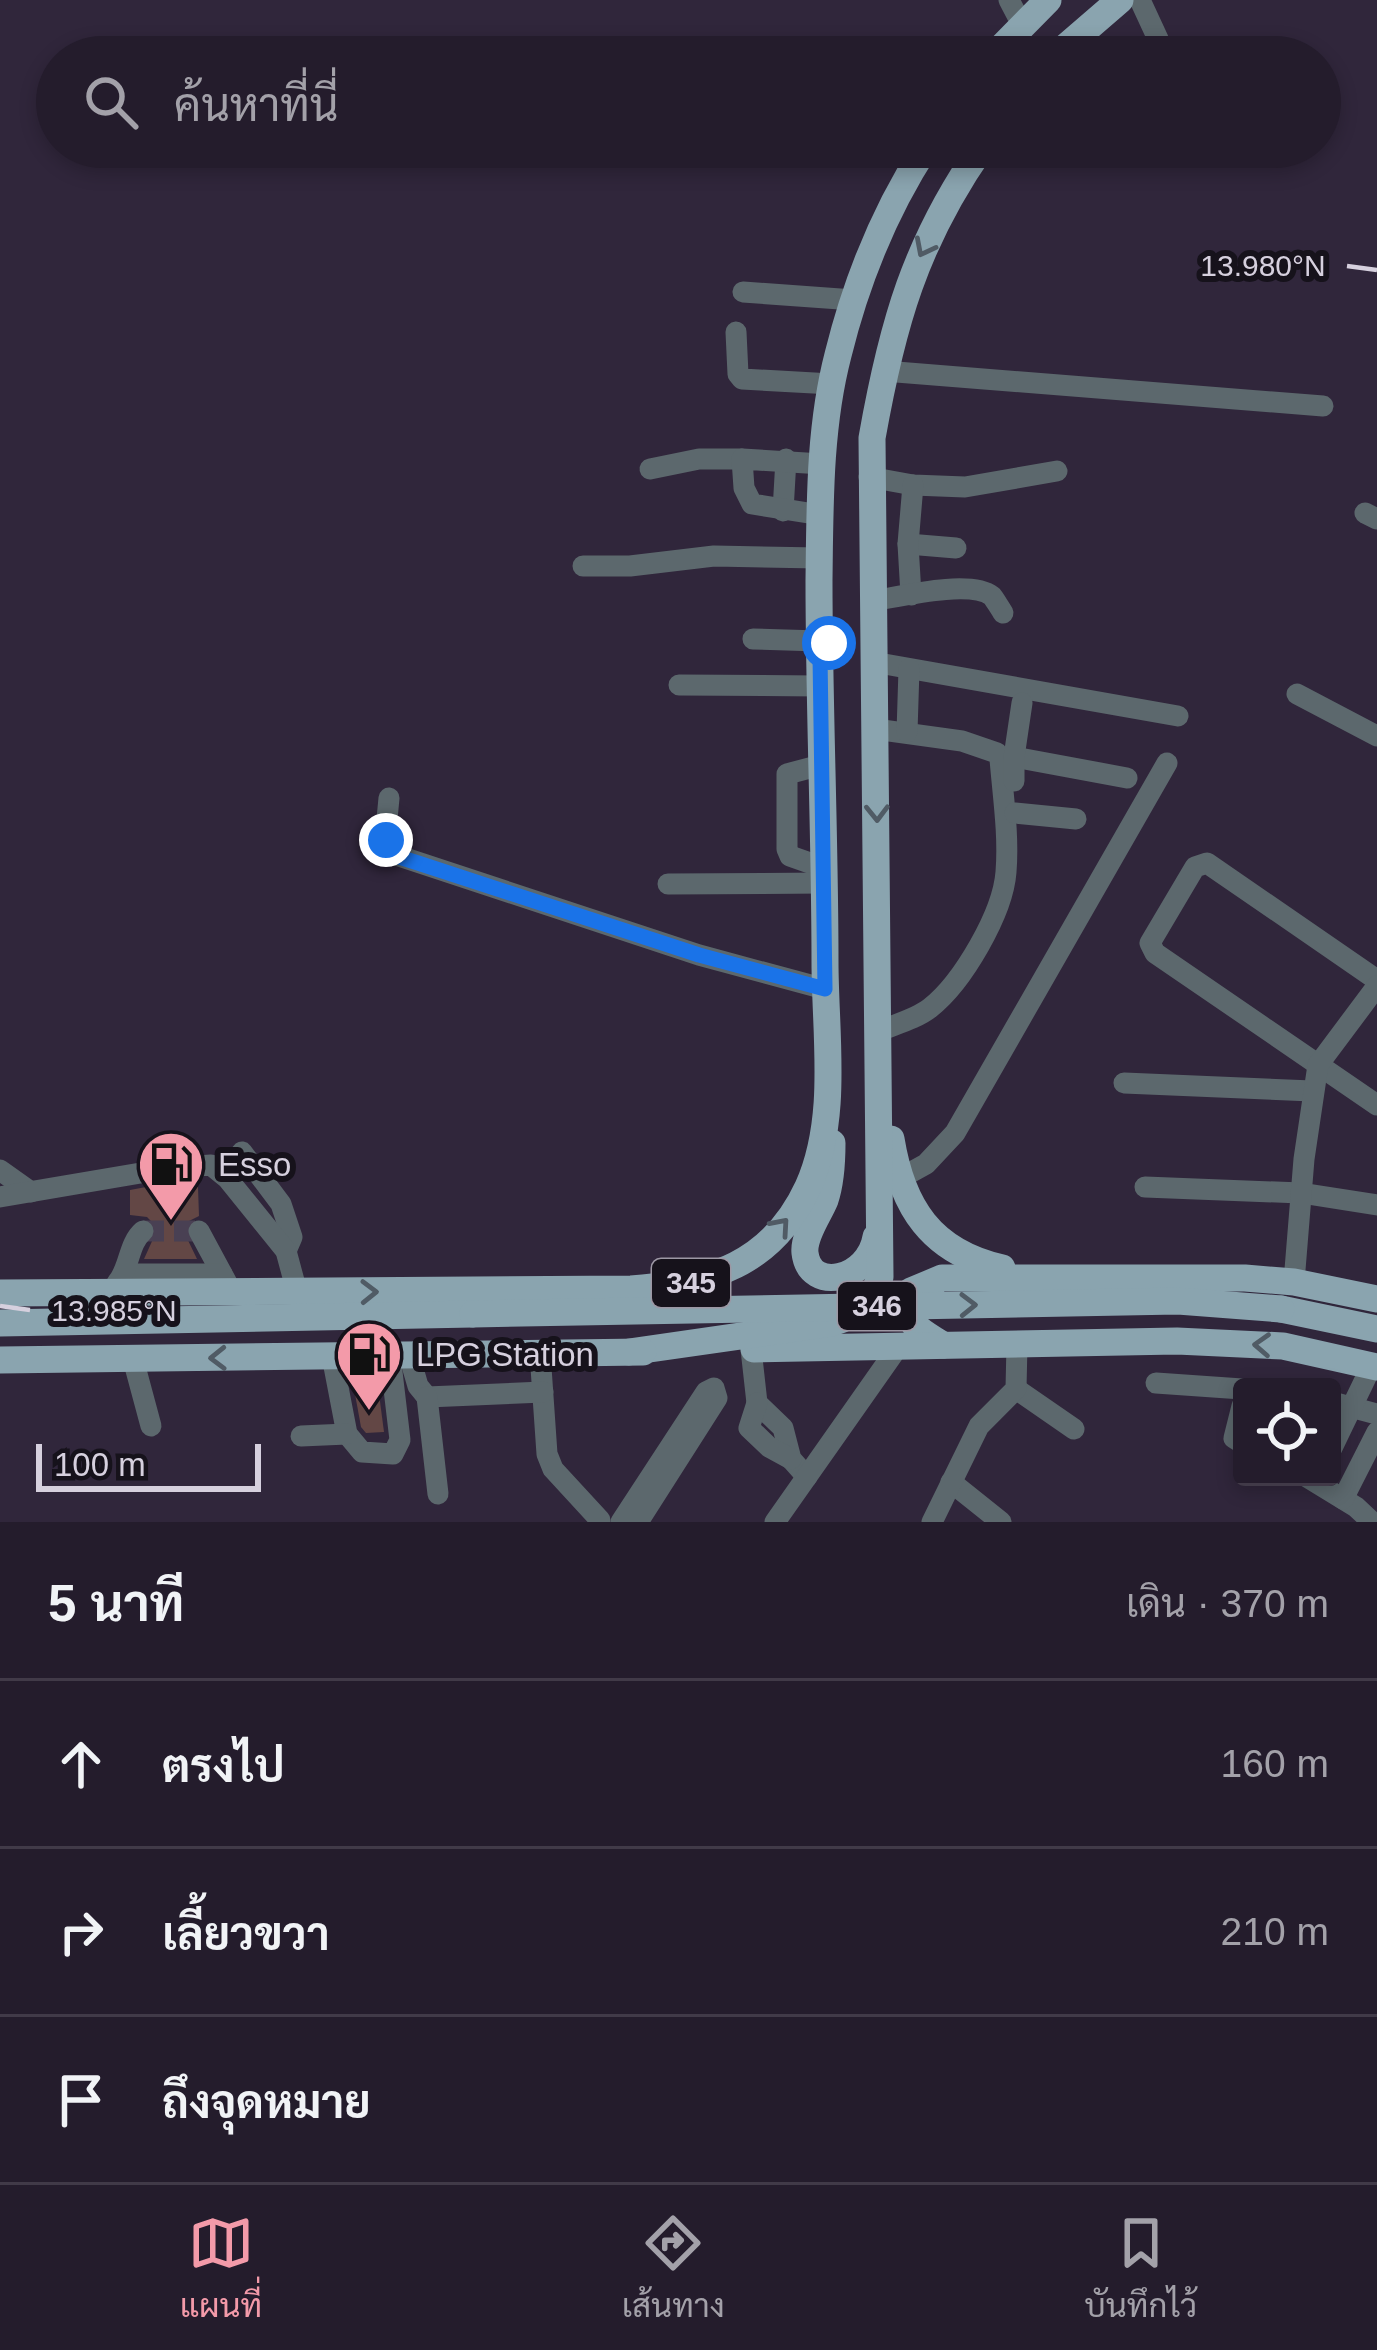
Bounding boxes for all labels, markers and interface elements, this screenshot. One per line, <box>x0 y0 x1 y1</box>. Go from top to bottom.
search box <box>36 36 1341 168</box>
icon: search <box>78 69 144 135</box>
text: ค้นหาที่นี่ <box>174 80 338 131</box>
one-way arrow <box>915 235 938 257</box>
text: 13.980°N <box>1200 249 1326 282</box>
route start <box>802 616 856 670</box>
one-way arrow <box>863 804 889 823</box>
route end <box>359 813 413 867</box>
fuel station icon: Esso <box>136 1129 206 1223</box>
place label: Esso <box>218 1146 291 1183</box>
one-way arrow <box>767 1218 789 1240</box>
road number: 345 <box>652 1259 730 1307</box>
one-way arrow <box>360 1279 379 1305</box>
road number: 346 <box>838 1282 916 1330</box>
one-way arrow <box>959 1292 978 1318</box>
text: 13.985°N <box>51 1294 177 1327</box>
fuel station icon: LPG Station <box>334 1319 404 1413</box>
one-way arrow <box>1252 1332 1271 1358</box>
place label: LPG Station <box>416 1336 594 1373</box>
one-way arrow <box>208 1344 227 1370</box>
map controls <box>1233 1378 1341 1486</box>
button: locate <box>1233 1378 1341 1486</box>
scale bar <box>36 1438 261 1491</box>
text: 100 m <box>54 1446 146 1483</box>
text: 5 นาที <box>48 1575 184 1632</box>
text: เดิน · 370 m <box>1126 1582 1329 1625</box>
icon: ahead <box>48 1731 114 1797</box>
text: ตรงไป <box>162 1741 285 1792</box>
text: 160 m <box>1221 1742 1329 1785</box>
icon: right <box>48 1899 114 1965</box>
text: เลี้ยวขวา <box>162 1909 330 1960</box>
text: 210 m <box>1221 1910 1329 1953</box>
icon: arrive <box>48 2067 114 2133</box>
text: ถึงจุดหมาย <box>162 2077 371 2128</box>
tab: แผนที่ <box>180 2210 262 2325</box>
tab: เส้นทาง <box>622 2210 725 2325</box>
tab: บันทึกไว้ <box>1084 2210 1197 2325</box>

